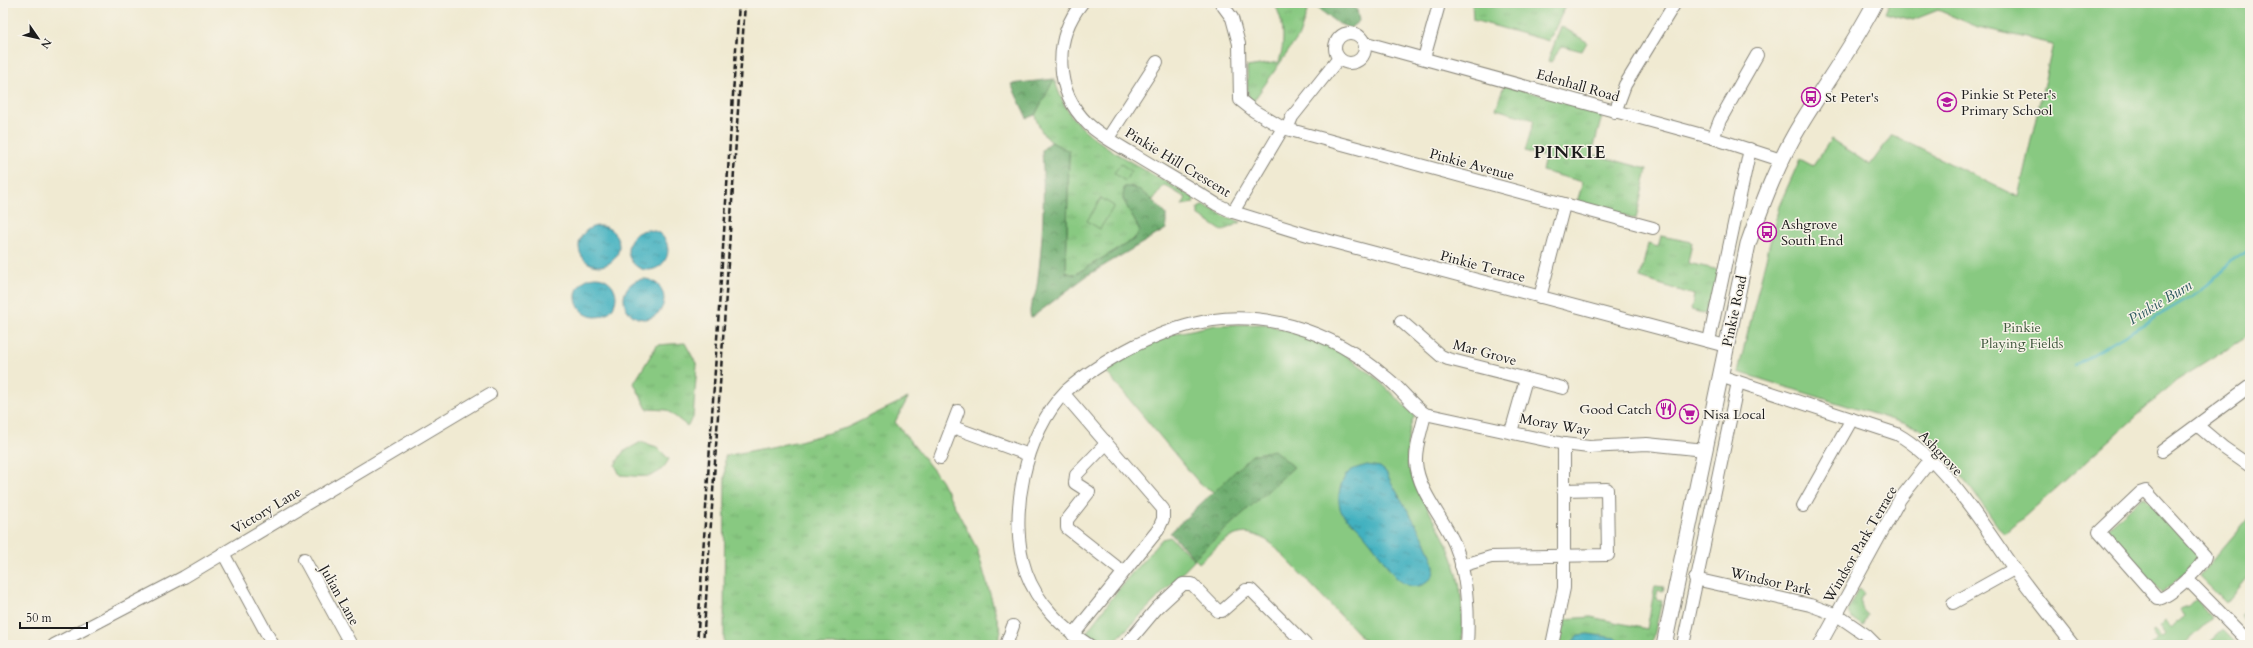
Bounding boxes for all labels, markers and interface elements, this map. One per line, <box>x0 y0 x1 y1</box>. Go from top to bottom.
north arrow <box>18 18 58 58</box>
text: N <box>37 35 55 52</box>
street label: Edenhall Road <box>1534 65 1622 107</box>
place label: Pinkie St Peter's Primary School <box>1961 85 2057 120</box>
bus stop icon: St Peter's <box>1800 86 1822 108</box>
place label: St Peter's <box>1825 88 1879 107</box>
school or university icon: Pinkie St Peter's Primary School <box>1936 91 1958 113</box>
street label: Pinkie Hill Crescent <box>1121 123 1235 202</box>
district label: PINKIE <box>1533 140 1607 165</box>
street label: Pinkie Avenue <box>1427 144 1516 185</box>
place label: Ashgrove South End <box>1781 215 1844 250</box>
bus stop icon: Ashgrove South End <box>1756 221 1778 243</box>
street label: Pinkie Terrace <box>1438 246 1528 287</box>
street label: Pinkie Road <box>1718 273 1751 349</box>
water label: Pinkie Burn <box>2124 275 2196 329</box>
park label: Pinkie Playing Fields <box>1981 318 2064 353</box>
street label: Mar Grove <box>1451 335 1519 370</box>
restaurant icon: Good Catch <box>1655 398 1677 420</box>
place label: Good Catch <box>1579 400 1652 419</box>
supermarket icon: Nisa Local <box>1678 403 1700 425</box>
place label: Nisa Local <box>1703 405 1766 424</box>
street label: Moray Way <box>1518 409 1593 440</box>
street label: Ashgrove <box>1914 426 1967 480</box>
street label: Victory Lane <box>228 482 304 539</box>
street label: Windsor Park Terrace <box>1819 482 1902 607</box>
street label: Julian Lane <box>314 560 364 629</box>
street label: Windsor Park <box>1727 563 1814 600</box>
scale bar <box>20 604 87 630</box>
text: 50 m <box>26 610 53 626</box>

